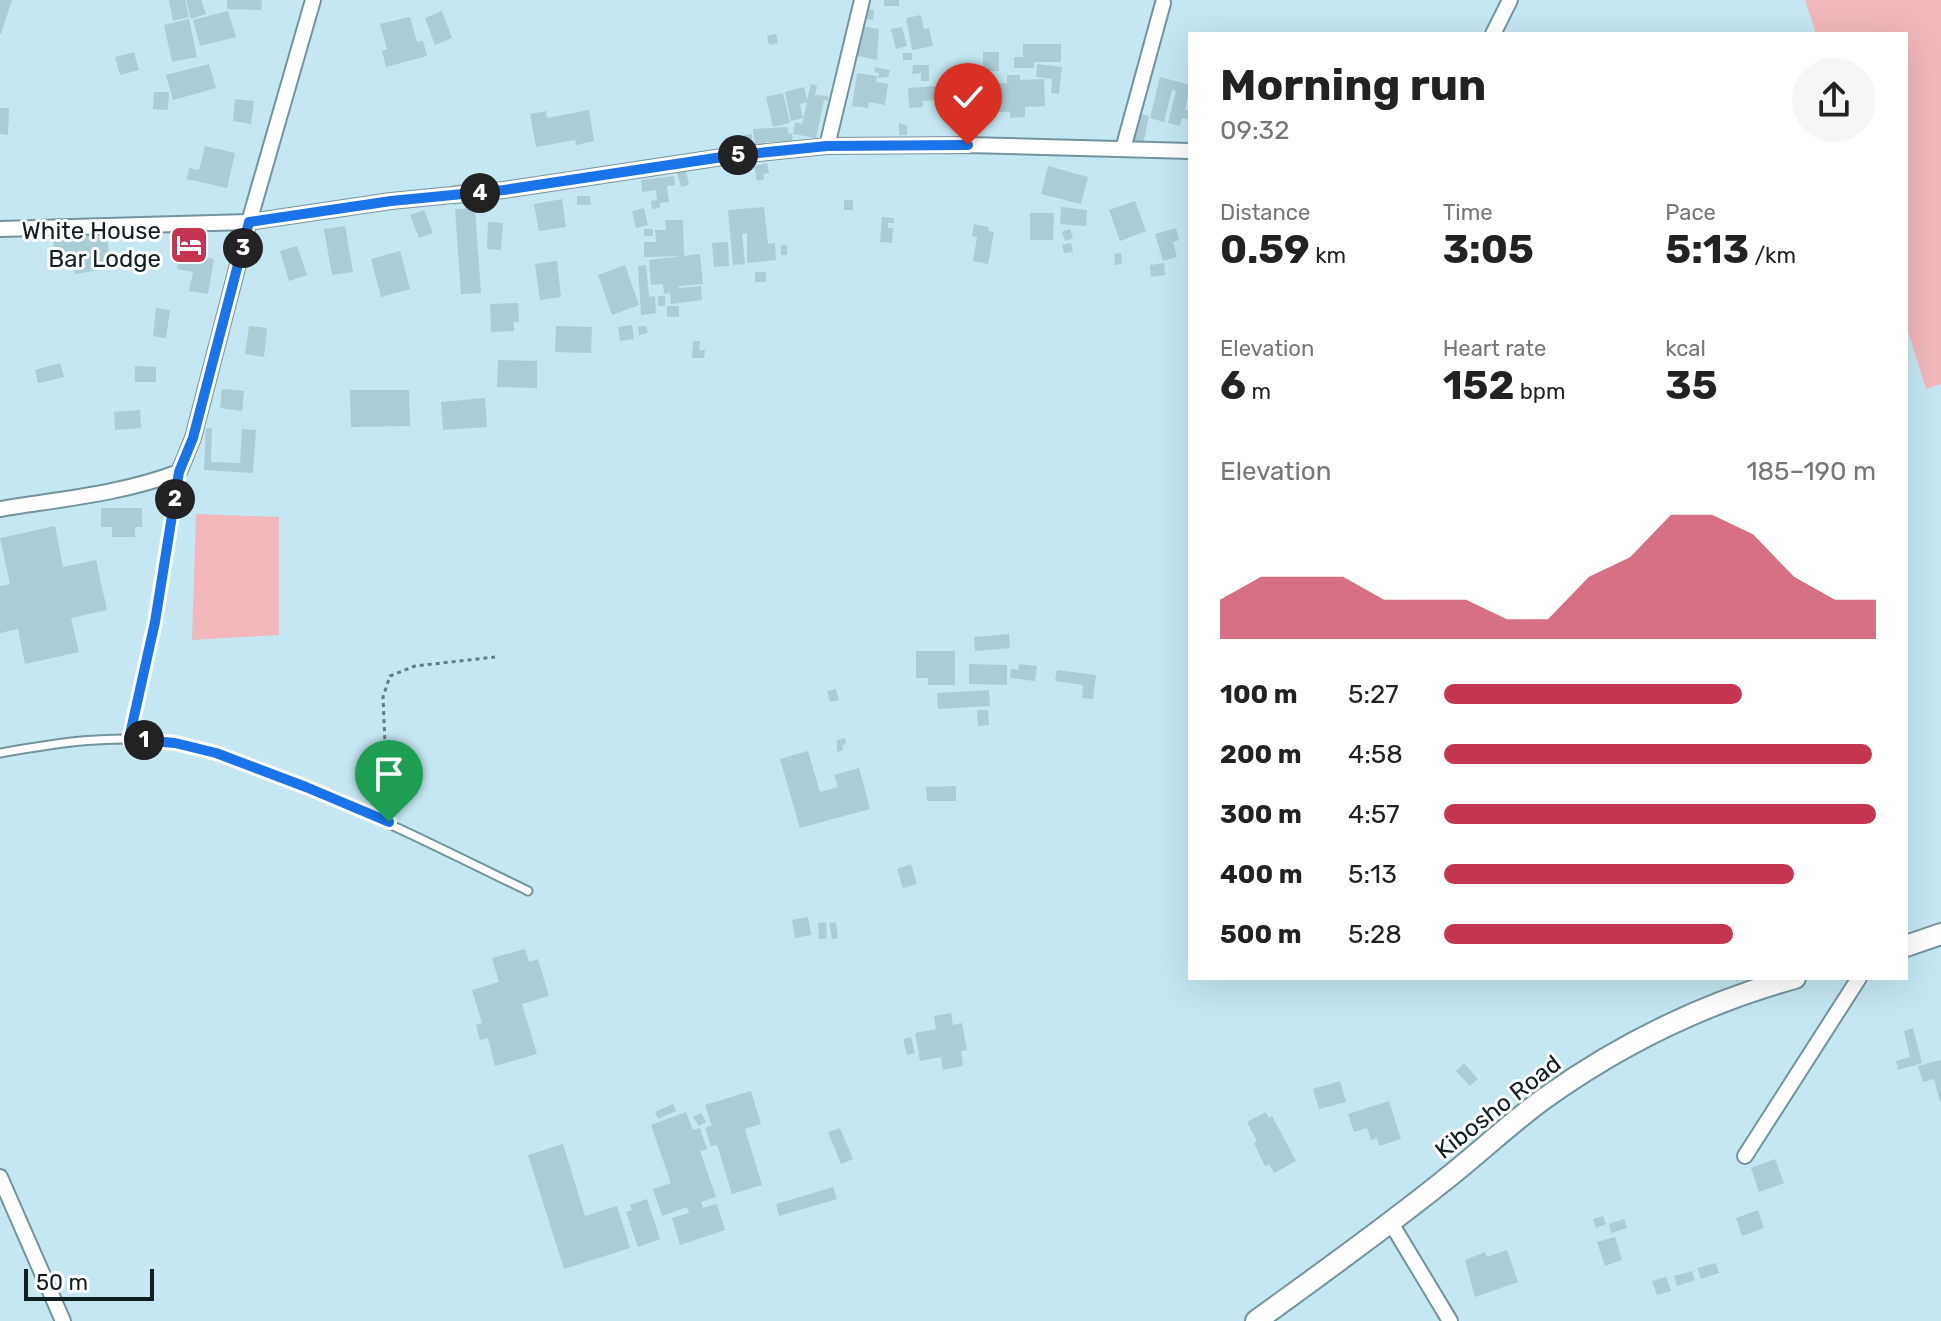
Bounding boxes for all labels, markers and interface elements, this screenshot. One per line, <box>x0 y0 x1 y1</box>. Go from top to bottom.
button: share <box>1792 58 1876 142</box>
text: Morning run <box>1220 59 1486 111</box>
pin <box>934 63 1002 145</box>
icon: check <box>946 75 990 119</box>
text: 09:32 <box>1220 115 1289 146</box>
pin: 5 <box>718 135 758 175</box>
text: 5 <box>731 141 745 168</box>
pin: 4 <box>460 173 500 213</box>
text: 4 <box>472 179 488 206</box>
text: Distance <box>1220 199 1310 226</box>
text: Time <box>1443 199 1493 226</box>
text: Pace <box>1665 199 1716 226</box>
place label: White House Bar Lodge <box>22 217 161 273</box>
hotel icon: White House Bar Lodge <box>168 224 210 266</box>
text: 0.59 <box>1220 226 1310 273</box>
text: 3:05 <box>1443 226 1534 273</box>
text: 5:13 <box>1665 226 1749 273</box>
pin: 3 <box>223 228 263 268</box>
text: 3 <box>236 234 250 261</box>
text: km <box>1310 242 1346 269</box>
text: /km <box>1749 242 1796 269</box>
text: Elevation <box>1220 335 1314 362</box>
text: Heart rate <box>1443 335 1546 362</box>
text: kcal <box>1665 335 1706 362</box>
text: 6 <box>1220 362 1246 409</box>
text: 152 <box>1443 362 1514 409</box>
text: 35 <box>1665 362 1718 409</box>
text: m <box>1246 378 1271 405</box>
text: bpm <box>1514 378 1566 405</box>
text: Elevation <box>1220 456 1331 487</box>
text: 185–190 m <box>1746 456 1876 487</box>
pin: 2 <box>155 479 195 519</box>
text: 2 <box>168 485 182 512</box>
text: 100 m <box>1220 679 1298 710</box>
text: 5:27 <box>1348 679 1399 710</box>
pin: 1 <box>124 720 164 760</box>
text: 1 <box>139 726 149 753</box>
text: 200 m <box>1220 739 1302 770</box>
text: 4:58 <box>1348 739 1403 770</box>
pin <box>355 740 423 822</box>
icon: arrive <box>367 752 411 796</box>
text: 300 m <box>1220 799 1302 830</box>
text: 4:57 <box>1348 799 1400 830</box>
text: 400 m <box>1220 859 1302 890</box>
text: 5:13 <box>1348 859 1397 890</box>
text: 500 m <box>1220 919 1302 950</box>
text: 5:28 <box>1348 919 1402 950</box>
street label: Kibosho Road <box>1430 1049 1566 1165</box>
scale bar <box>24 1265 154 1301</box>
text: 50 m <box>36 1269 88 1296</box>

